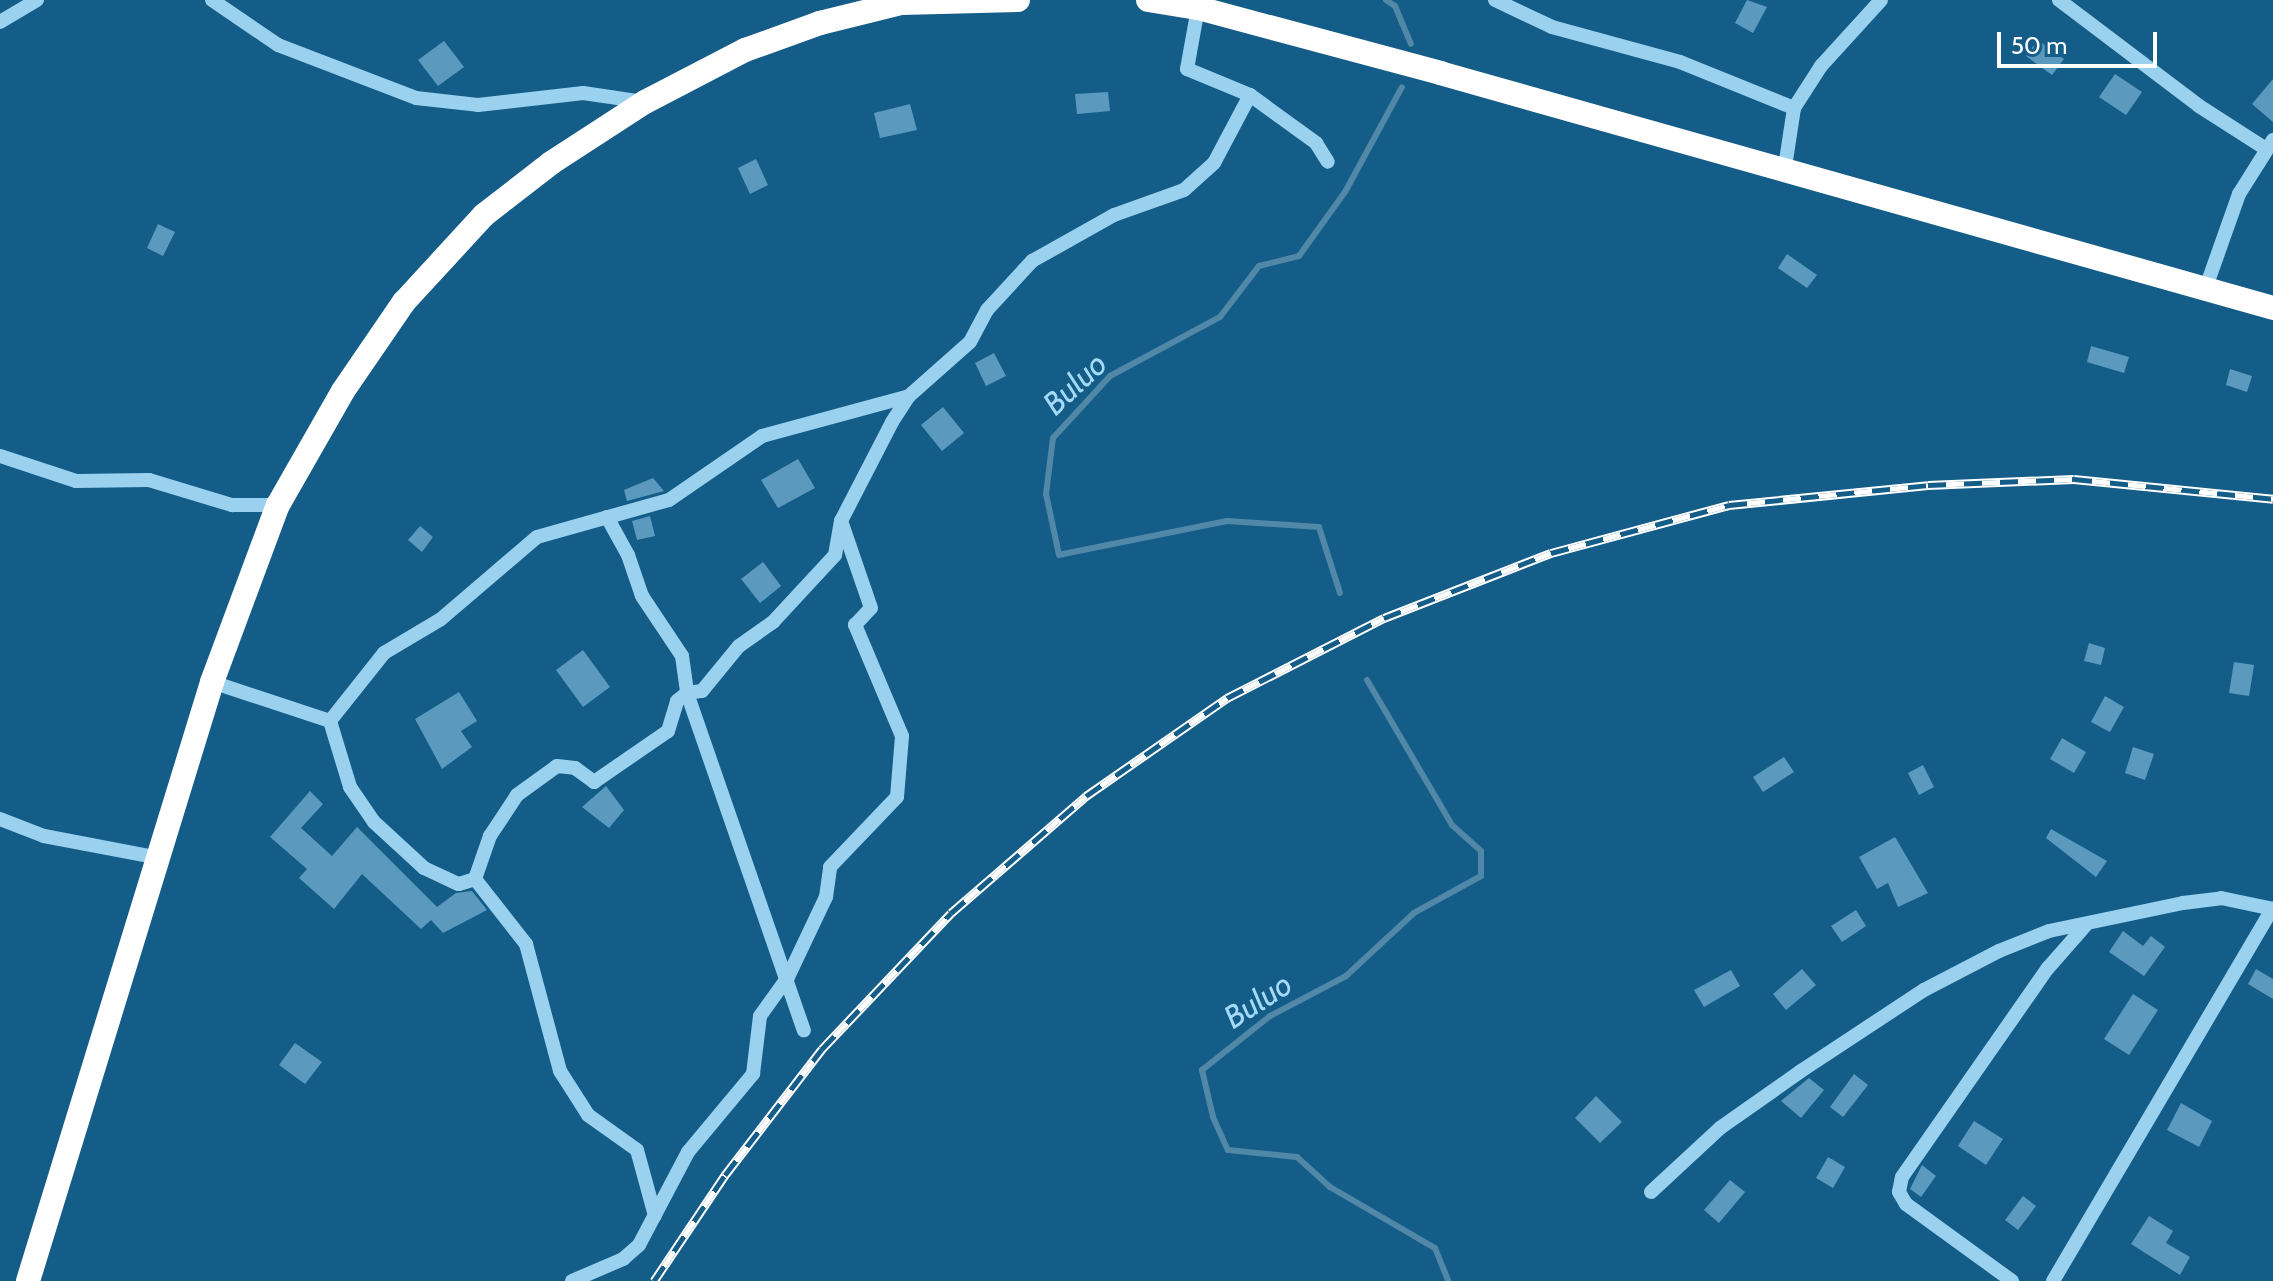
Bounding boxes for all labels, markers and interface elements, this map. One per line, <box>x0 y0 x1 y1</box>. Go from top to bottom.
scale bar <box>2001 16 2161 66</box>
text: 50 m <box>2011 31 2067 60</box>
water label: Buluo <box>1035 345 1115 423</box>
water label: Buluo <box>1217 965 1299 1037</box>

